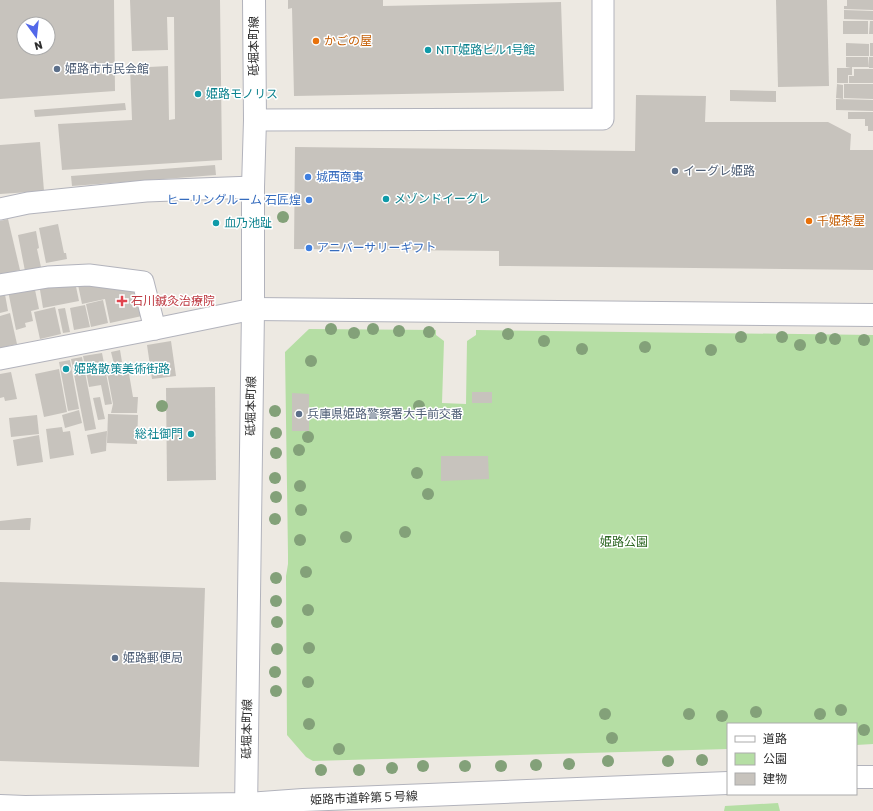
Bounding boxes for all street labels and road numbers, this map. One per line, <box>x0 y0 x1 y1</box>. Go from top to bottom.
street label: 砥堀本町線 <box>247 16 261 76</box>
street label: 砥堀本町線 <box>243 376 259 436</box>
street label: 砥堀本町線 <box>239 699 255 759</box>
street label: 姫路市道幹第５号線 <box>310 789 418 807</box>

